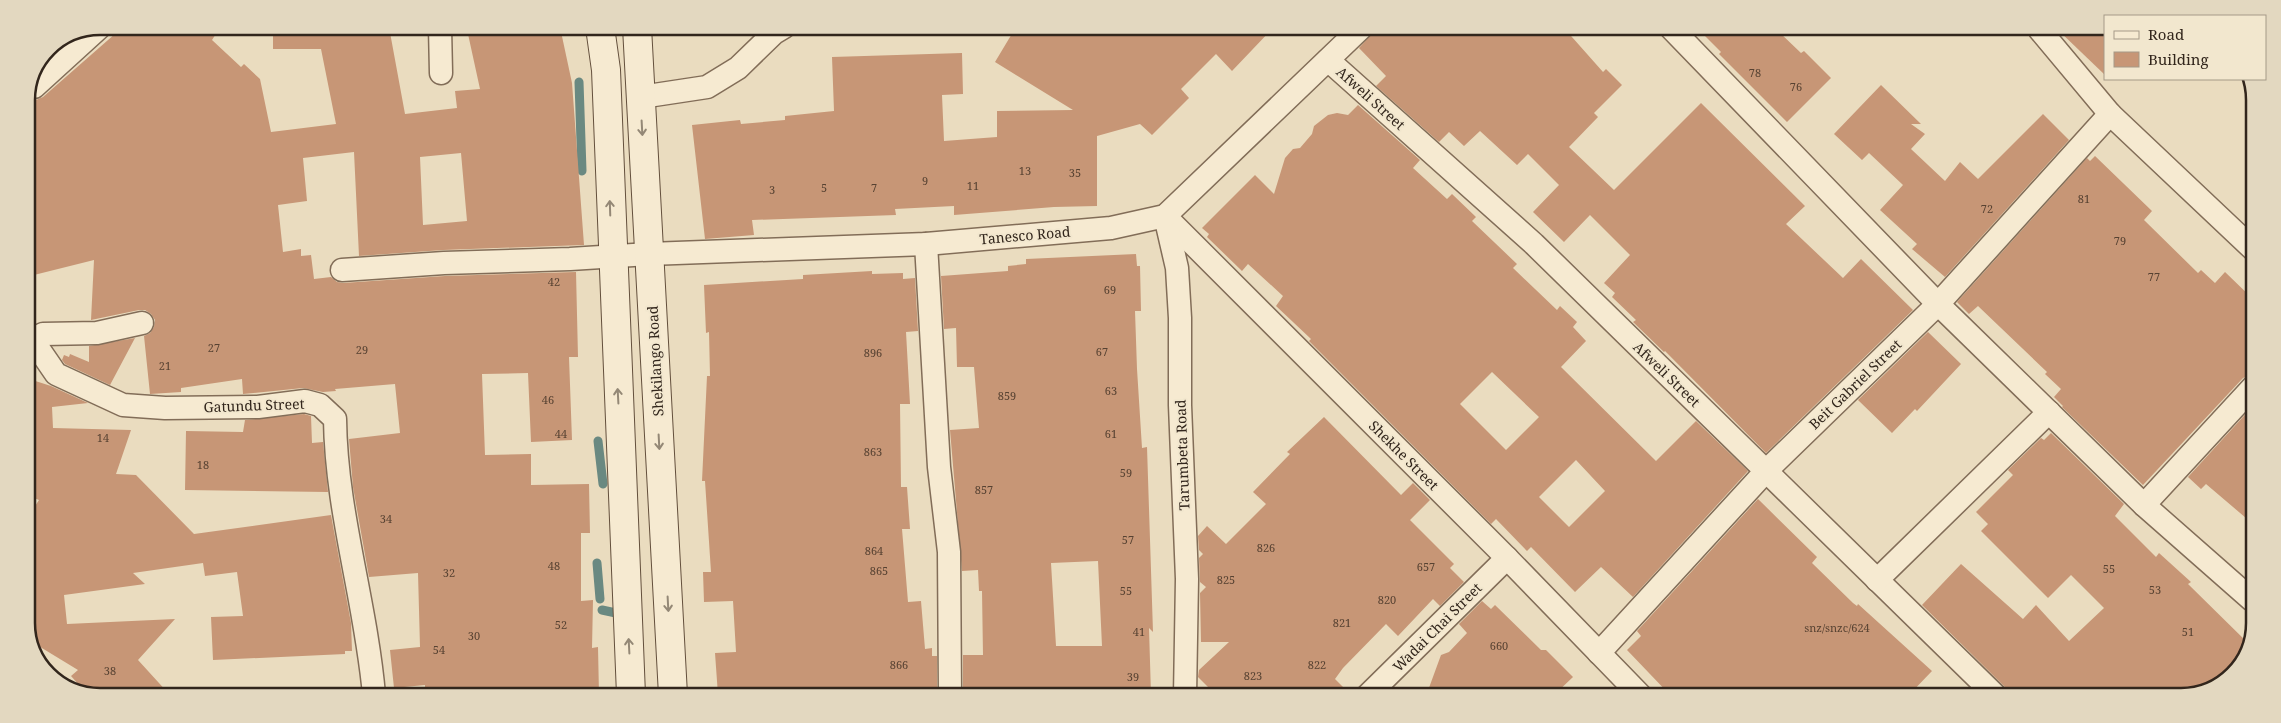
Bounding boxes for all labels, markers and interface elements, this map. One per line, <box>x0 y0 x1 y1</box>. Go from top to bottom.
legend <box>2104 15 2266 80</box>
text: Road <box>2148 24 2184 44</box>
text: Building <box>2148 49 2209 69</box>
street label: Afweli Street <box>1333 62 1409 134</box>
house number: 78 <box>1749 65 1761 80</box>
house number: 76 <box>1790 79 1802 94</box>
one-way arrow <box>638 120 647 136</box>
house number: 13 <box>1019 163 1031 178</box>
house number: 35 <box>1069 165 1081 180</box>
house number: 9 <box>922 173 928 188</box>
house number: 11 <box>967 178 979 193</box>
house number: 5 <box>821 180 827 195</box>
house number: 7 <box>871 180 877 195</box>
house number: 3 <box>769 182 775 197</box>
house number: 81 <box>2078 191 2090 206</box>
one-way arrow <box>606 200 615 216</box>
house number: 72 <box>1981 201 1993 216</box>
street label: Tanesco Road <box>979 222 1072 248</box>
house number: 79 <box>2114 233 2126 248</box>
house number: 77 <box>2148 269 2160 284</box>
house number: 42 <box>548 274 560 289</box>
house number: 69 <box>1104 282 1116 297</box>
street label: Shekilango Road <box>643 305 667 417</box>
street label: Beit Gabriel Street <box>1805 335 1905 433</box>
street label: Afweli Street <box>1629 337 1705 411</box>
house number: 27 <box>208 340 220 355</box>
house number: 29 <box>356 342 368 357</box>
house number: 67 <box>1096 344 1108 359</box>
house number: 896 <box>864 345 882 360</box>
house number: 21 <box>159 358 171 373</box>
house number: 63 <box>1105 383 1117 398</box>
house number: 859 <box>998 388 1016 403</box>
one-way arrow <box>614 389 623 405</box>
house number: 46 <box>542 392 554 407</box>
street label: Gatundu Street <box>203 394 305 416</box>
street label: Tarumbeta Road <box>1171 399 1193 511</box>
street label: Shekhe Street <box>1365 416 1443 494</box>
house number: 44 <box>555 426 567 441</box>
house number: 61 <box>1105 426 1117 441</box>
house number: 14 <box>97 430 109 445</box>
one-way arrow <box>655 434 664 450</box>
house number: 863 <box>864 444 882 459</box>
house number: 18 <box>197 457 209 472</box>
house number: 59 <box>1120 465 1132 480</box>
house number: 857 <box>975 482 993 497</box>
house number: 34 <box>380 511 392 526</box>
house number: 57 <box>1122 532 1134 547</box>
house number: 826 <box>1257 540 1275 555</box>
house number: 864 <box>865 543 883 558</box>
house number: 48 <box>548 558 560 573</box>
house number: 657 <box>1417 559 1435 574</box>
house number: 55 <box>2103 561 2115 576</box>
house number: 865 <box>870 563 888 578</box>
house number: 32 <box>443 565 455 580</box>
house number: 825 <box>1217 572 1235 587</box>
street label: Wadai Chai Street <box>1388 578 1486 676</box>
house number: 53 <box>2149 582 2161 597</box>
house number: 55 <box>1120 583 1132 598</box>
house number: 820 <box>1378 592 1396 607</box>
one-way arrow <box>663 596 673 612</box>
house number: 821 <box>1333 615 1351 630</box>
house number: 52 <box>555 617 567 632</box>
house number: snz/snzc/624 <box>1804 620 1870 635</box>
house number: 41 <box>1133 624 1145 639</box>
house number: 51 <box>2182 624 2194 639</box>
house number: 30 <box>468 628 480 643</box>
one-way arrow <box>625 638 634 654</box>
house number: 660 <box>1490 638 1508 653</box>
house number: 54 <box>433 642 445 657</box>
house number: 866 <box>890 657 908 672</box>
house number: 822 <box>1308 657 1326 672</box>
house number: 38 <box>104 663 116 678</box>
house number: 823 <box>1244 668 1262 683</box>
house number: 39 <box>1127 669 1139 684</box>

